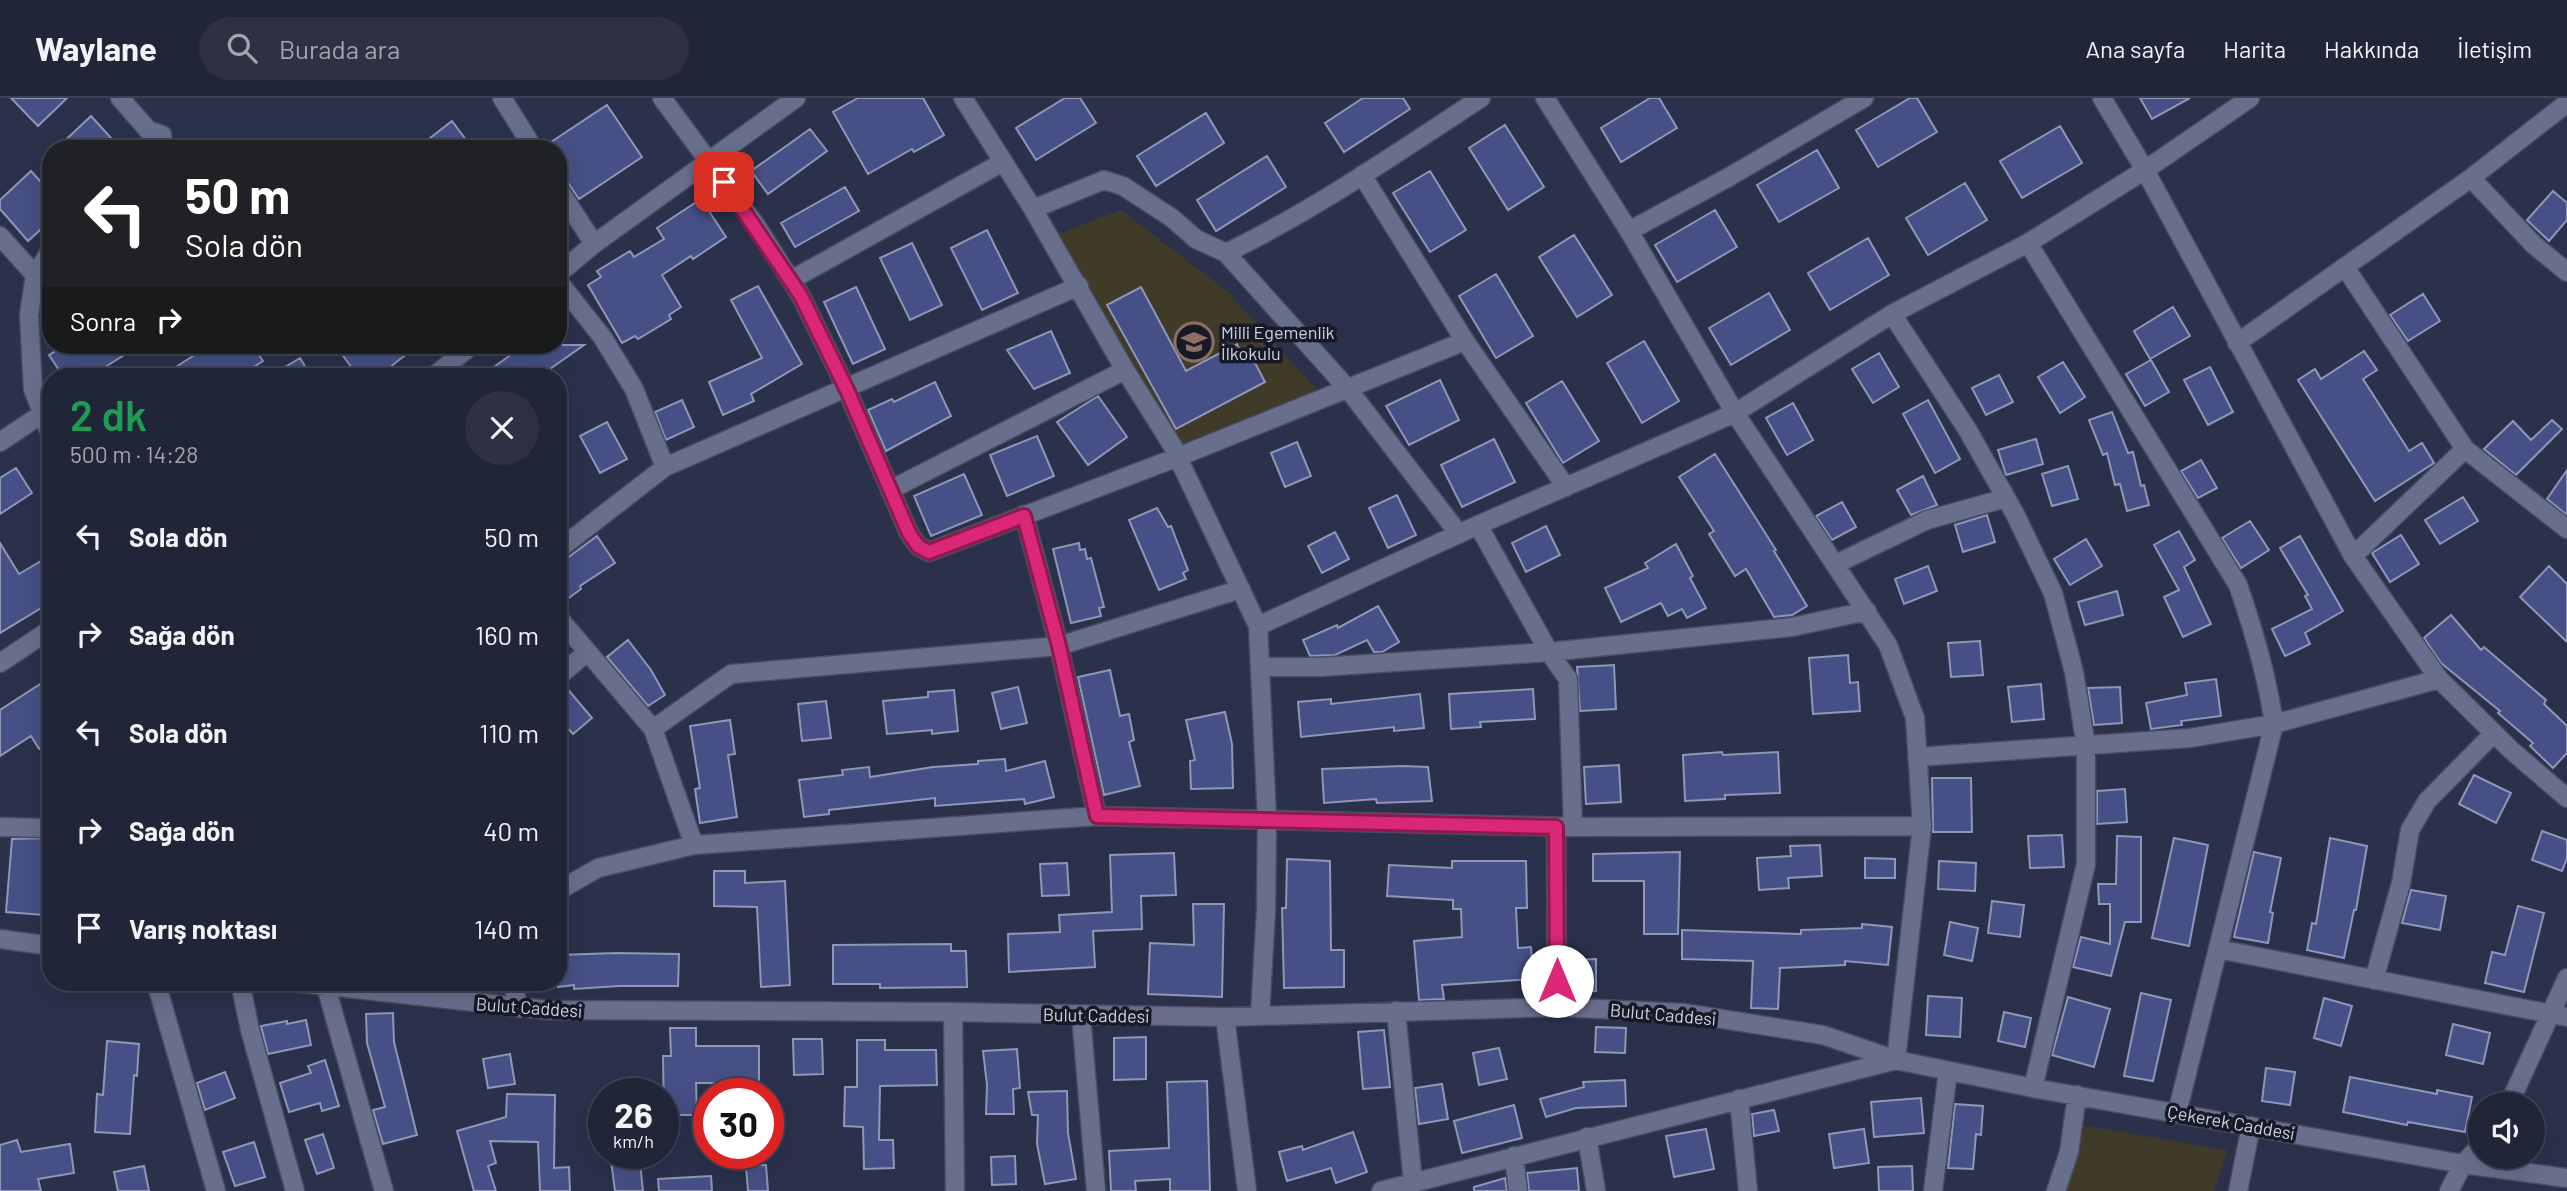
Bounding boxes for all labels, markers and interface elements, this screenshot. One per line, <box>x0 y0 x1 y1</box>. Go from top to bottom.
search box <box>199 17 689 80</box>
text: Waylane <box>35 28 157 68</box>
icon: search <box>223 29 261 67</box>
text: Burada ara <box>279 33 400 64</box>
text: Ana sayfa <box>2086 34 2185 63</box>
text: Harita <box>2223 34 2286 63</box>
text: Hakkında <box>2324 34 2419 63</box>
text: İletişim <box>2457 34 2532 63</box>
pin <box>694 152 754 212</box>
icon: arrive <box>705 163 743 201</box>
text: 50 m <box>185 165 290 224</box>
icon: left <box>70 168 161 259</box>
text: Sola dön <box>185 225 303 263</box>
icon: right <box>150 301 188 339</box>
text: Sonra <box>70 305 136 336</box>
school or university icon: Milli Egemenlik İlkokulu <box>1173 321 1215 363</box>
place label: Milli Egemenlik İlkokulu <box>1221 321 1335 364</box>
text: 2 dk <box>70 389 147 439</box>
button: close <box>465 391 539 465</box>
text: 500 m · 14:28 <box>70 440 198 468</box>
icon: left <box>70 517 108 555</box>
text: Sola dön <box>129 521 227 552</box>
text: 50 m <box>484 521 539 552</box>
icon: right <box>70 615 108 653</box>
text: Sağa dön <box>129 619 235 650</box>
text: 160 m <box>475 619 539 650</box>
icon: left <box>70 713 108 751</box>
text: Sola dön <box>129 717 227 748</box>
text: 110 m <box>479 717 539 748</box>
icon: right <box>70 811 108 849</box>
text: Sağa dön <box>129 815 235 846</box>
text: 40 m <box>483 815 539 846</box>
icon: arrive <box>70 909 108 947</box>
text: Varış noktası <box>129 913 277 944</box>
text: 140 m <box>474 913 539 944</box>
position arrow <box>1520 944 1594 1018</box>
street label: Bulut Caddesi <box>475 992 583 1022</box>
street label: Bulut Caddesi <box>1609 998 1717 1030</box>
street label: Bulut Caddesi <box>1043 1003 1149 1027</box>
speed limit sign: 30 <box>693 1078 784 1169</box>
map controls <box>2468 1092 2545 1169</box>
button: sound <box>2468 1092 2545 1169</box>
text: 26 <box>614 1093 653 1135</box>
street label: Çekerek Caddesi <box>2166 1100 2296 1144</box>
text: km/h <box>613 1130 654 1152</box>

